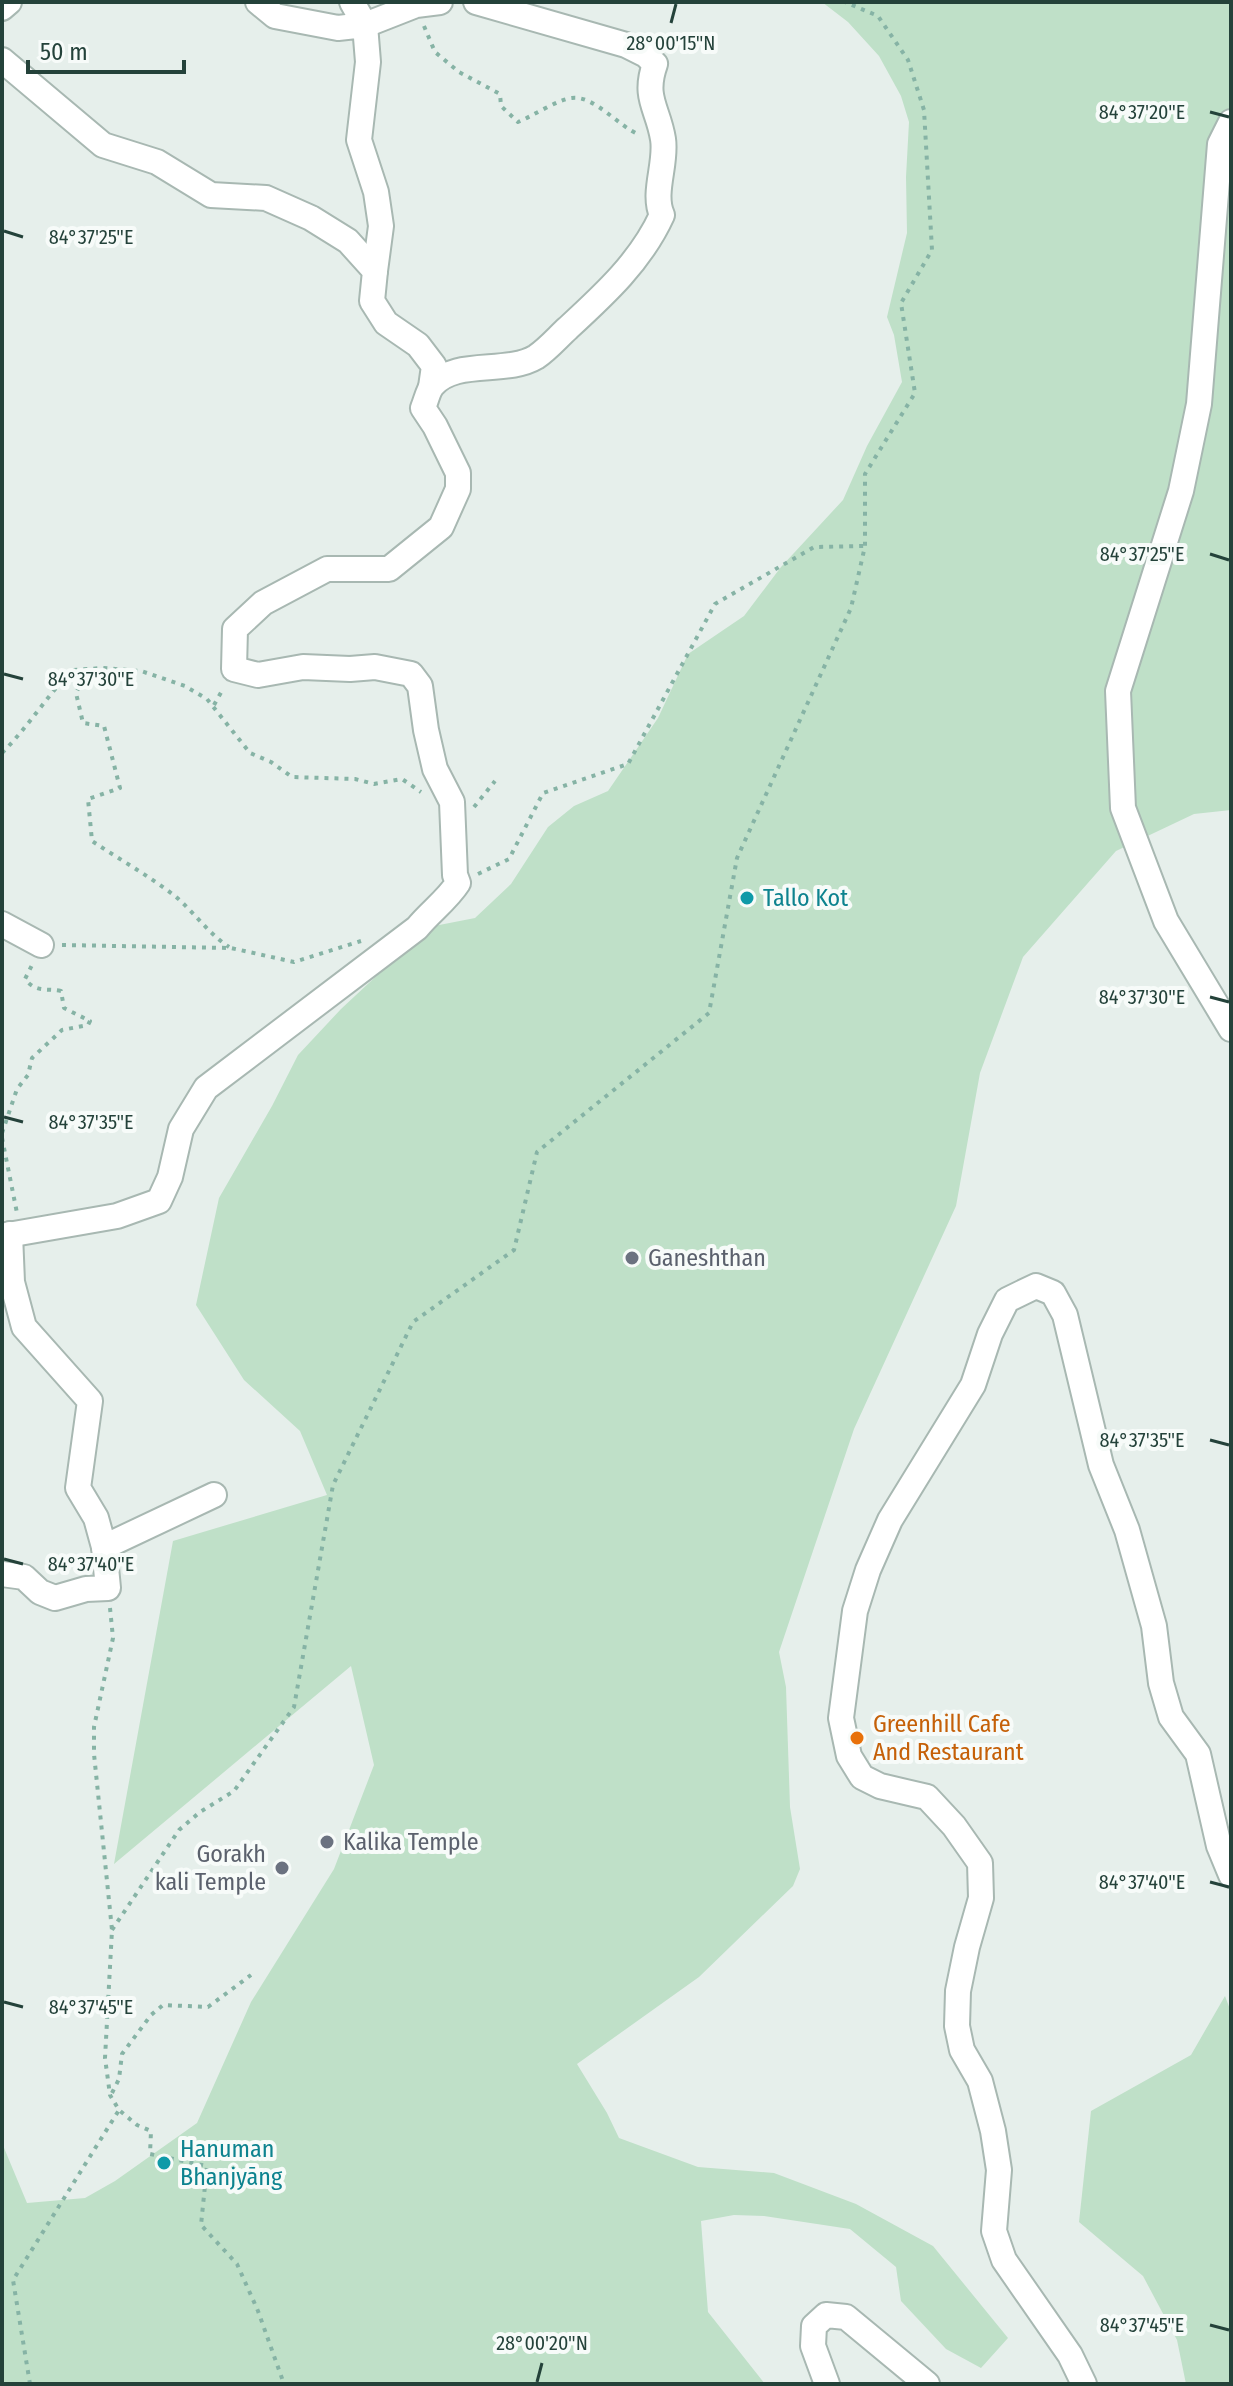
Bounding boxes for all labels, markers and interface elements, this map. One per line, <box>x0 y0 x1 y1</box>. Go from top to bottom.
scale bar <box>28 24 184 74</box>
text: 28°00'15"N <box>627 31 715 55</box>
text: 50 m <box>40 38 88 66</box>
text: 84°37'20"E <box>1099 100 1185 124</box>
text: 84°37'25"E <box>49 225 133 249</box>
text: 84°37'25"E <box>1100 542 1184 566</box>
text: 84°37'30"E <box>48 667 134 691</box>
place label: Tallo Kot <box>763 884 848 912</box>
marker: Tallo Kot <box>738 889 756 907</box>
text: 84°37'30"E <box>1099 985 1185 1009</box>
text: 84°37'35"E <box>49 1110 133 1134</box>
place label: Ganeshthan <box>648 1244 766 1272</box>
marker: Ganeshthan <box>623 1249 641 1267</box>
text: 84°37'35"E <box>1100 1428 1184 1452</box>
text: 84°37'40"E <box>48 1552 134 1576</box>
place label: Greenhill Cafe And Restaurant <box>873 1710 1024 1766</box>
marker: Greenhill Cafe And Restaurant <box>848 1729 866 1747</box>
place label: Kalika Temple <box>343 1828 479 1856</box>
marker: Kalika Temple <box>318 1833 336 1851</box>
place label: Gorakh kali Temple <box>155 1840 266 1896</box>
marker: Gorakh kali Temple <box>273 1859 291 1877</box>
text: 84°37'40"E <box>1099 1870 1185 1894</box>
text: 84°37'45"E <box>49 1995 133 2019</box>
place label: Hanuman Bhanjyāng <box>180 2135 283 2191</box>
marker: Hanuman Bhanjyāng <box>155 2154 173 2172</box>
text: 84°37'45"E <box>1100 2313 1184 2337</box>
text: 28°00'20"N <box>496 2331 588 2355</box>

